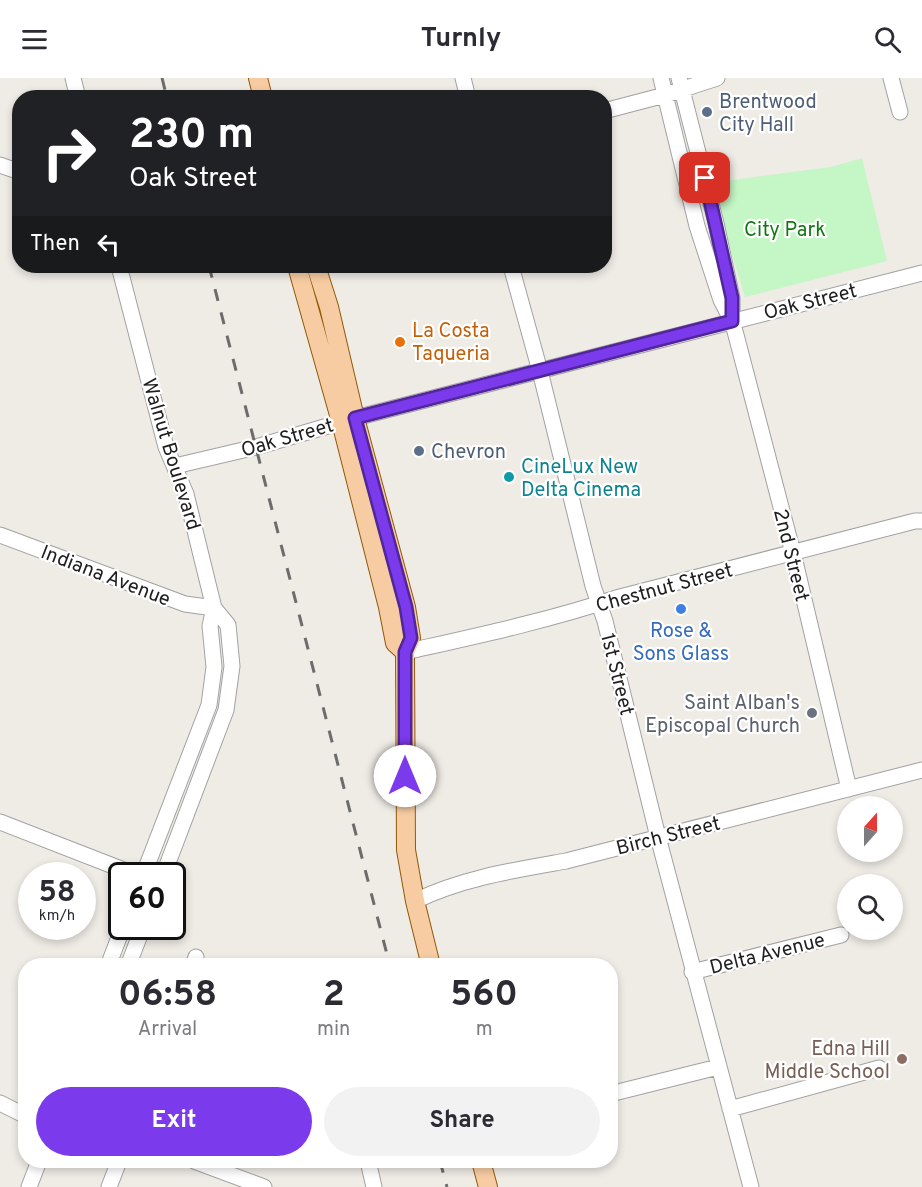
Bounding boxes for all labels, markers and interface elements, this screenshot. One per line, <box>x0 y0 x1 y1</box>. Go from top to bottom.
text: Turnly <box>421 22 501 56</box>
icon: menu <box>18 23 51 56</box>
icon: search <box>871 23 904 56</box>
place label: Brentwood City Hall <box>719 90 817 139</box>
marker: Brentwood City Hall <box>700 105 714 119</box>
text: 230 m <box>129 110 254 163</box>
icon: right <box>30 114 108 192</box>
pin <box>679 152 730 203</box>
icon: arrive <box>688 161 721 194</box>
text: Oak Street <box>129 162 257 196</box>
park label: City Park <box>744 218 826 244</box>
icon: left <box>92 228 125 261</box>
text: Then <box>30 231 80 258</box>
street label: Oak Street <box>761 279 860 327</box>
place label: La Costa Taqueria <box>412 319 490 368</box>
marker: La Costa Taqueria <box>393 335 407 349</box>
street label: Walnut Boulevard <box>135 376 206 534</box>
street label: Oak Street <box>238 413 337 465</box>
place label: Chevron <box>431 440 506 466</box>
marker: Chevron <box>412 444 426 458</box>
place label: CineLux New Delta Cinema <box>521 455 641 504</box>
marker: CineLux New Delta Cinema <box>502 470 516 484</box>
street label: 2nd Street <box>766 506 814 605</box>
street label: Indiana Avenue <box>37 540 174 614</box>
street label: Chestnut Street <box>593 558 736 620</box>
marker: Rose & Sons Glass <box>674 602 688 616</box>
place label: Rose & Sons Glass <box>633 619 729 668</box>
street label: 1st Street <box>593 631 639 718</box>
place label: Saint Alban's Episcopal Church <box>645 691 800 740</box>
marker: Saint Alban's Episcopal Church <box>805 706 819 720</box>
position arrow <box>373 744 437 808</box>
north arrow <box>837 796 903 862</box>
map controls <box>837 796 903 940</box>
street label: Birch Street <box>614 811 723 862</box>
speed limit sign: 60 <box>108 862 186 940</box>
button: search <box>837 874 903 940</box>
text: 58 <box>38 875 76 912</box>
text: km/h <box>39 907 75 926</box>
street label: Delta Avenue <box>707 928 828 982</box>
text: 06:58 <box>118 973 217 1019</box>
text: 2 <box>323 973 345 1019</box>
text: 560 <box>450 973 518 1019</box>
text: Arrival <box>138 1017 197 1043</box>
text: min <box>317 1017 350 1043</box>
text: m <box>476 1017 493 1043</box>
place label: Edna Hill Middle School <box>765 1037 890 1086</box>
marker: Edna Hill Middle School <box>895 1052 909 1066</box>
button: Exit <box>36 1087 312 1156</box>
button: Share <box>324 1087 600 1156</box>

